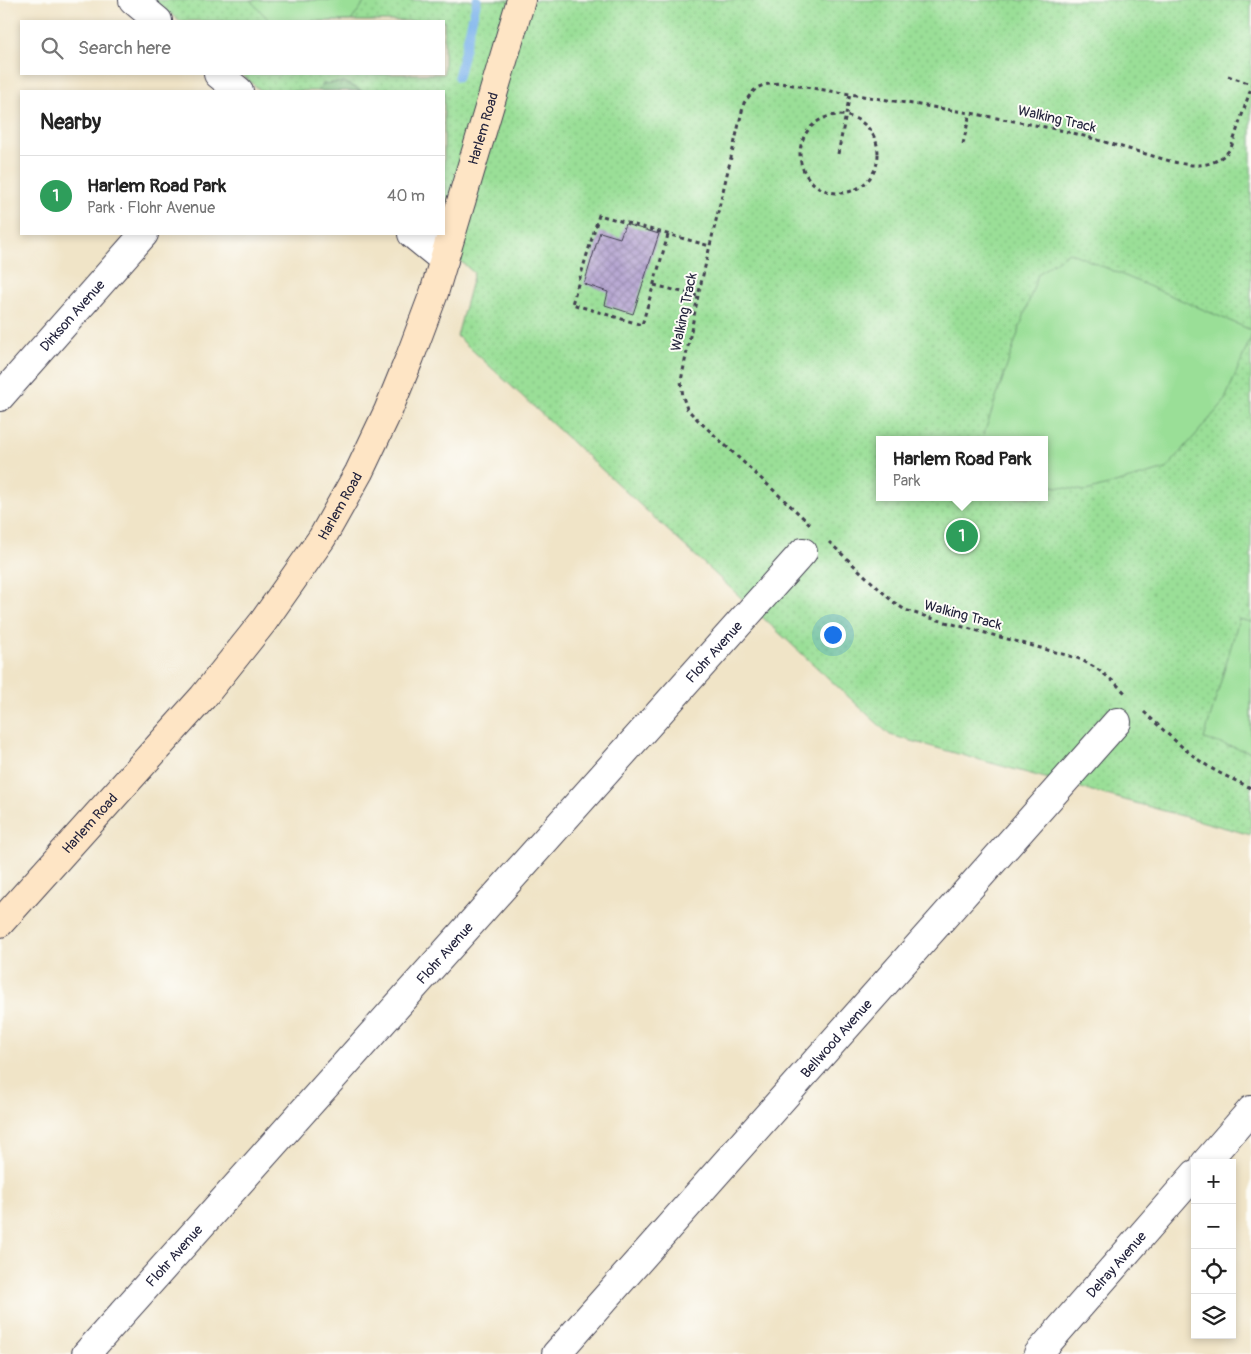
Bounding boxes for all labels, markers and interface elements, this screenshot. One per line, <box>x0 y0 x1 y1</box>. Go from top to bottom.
search box <box>20 20 445 75</box>
icon: search <box>38 34 66 62</box>
text: Search here <box>78 36 171 60</box>
street label: Harlem Road <box>464 90 502 167</box>
street label: Walking Track <box>1016 102 1098 136</box>
text: Nearby <box>40 109 101 136</box>
text: Harlem Road Park <box>87 174 226 198</box>
text: 1 <box>53 186 59 206</box>
text: 40 m <box>387 186 425 206</box>
text: Park · Flohr Avenue <box>87 198 215 218</box>
street label: Walking Track <box>667 271 701 353</box>
street label: Dirkson Avenue <box>36 276 108 355</box>
popup <box>876 436 1048 501</box>
text: Harlem Road Park <box>892 447 1032 471</box>
street label: Harlem Road <box>314 469 366 543</box>
text: Park <box>892 471 920 491</box>
pin: 1 <box>946 517 978 555</box>
street label: Walking Track <box>922 596 1004 634</box>
street label: Flohr Avenue <box>682 617 746 686</box>
your location <box>820 622 846 648</box>
street label: Harlem Road <box>58 790 121 857</box>
street label: Flohr Avenue <box>413 918 477 987</box>
street label: Bellwood Avenue <box>797 996 875 1081</box>
map controls <box>1191 1159 1236 1339</box>
button: + <box>1191 1159 1236 1204</box>
button: − <box>1191 1204 1236 1249</box>
street label: Flohr Avenue <box>142 1221 206 1290</box>
street label: Delray Avenue <box>1083 1228 1150 1301</box>
button: locate <box>1191 1249 1236 1294</box>
button: layers <box>1191 1294 1236 1339</box>

